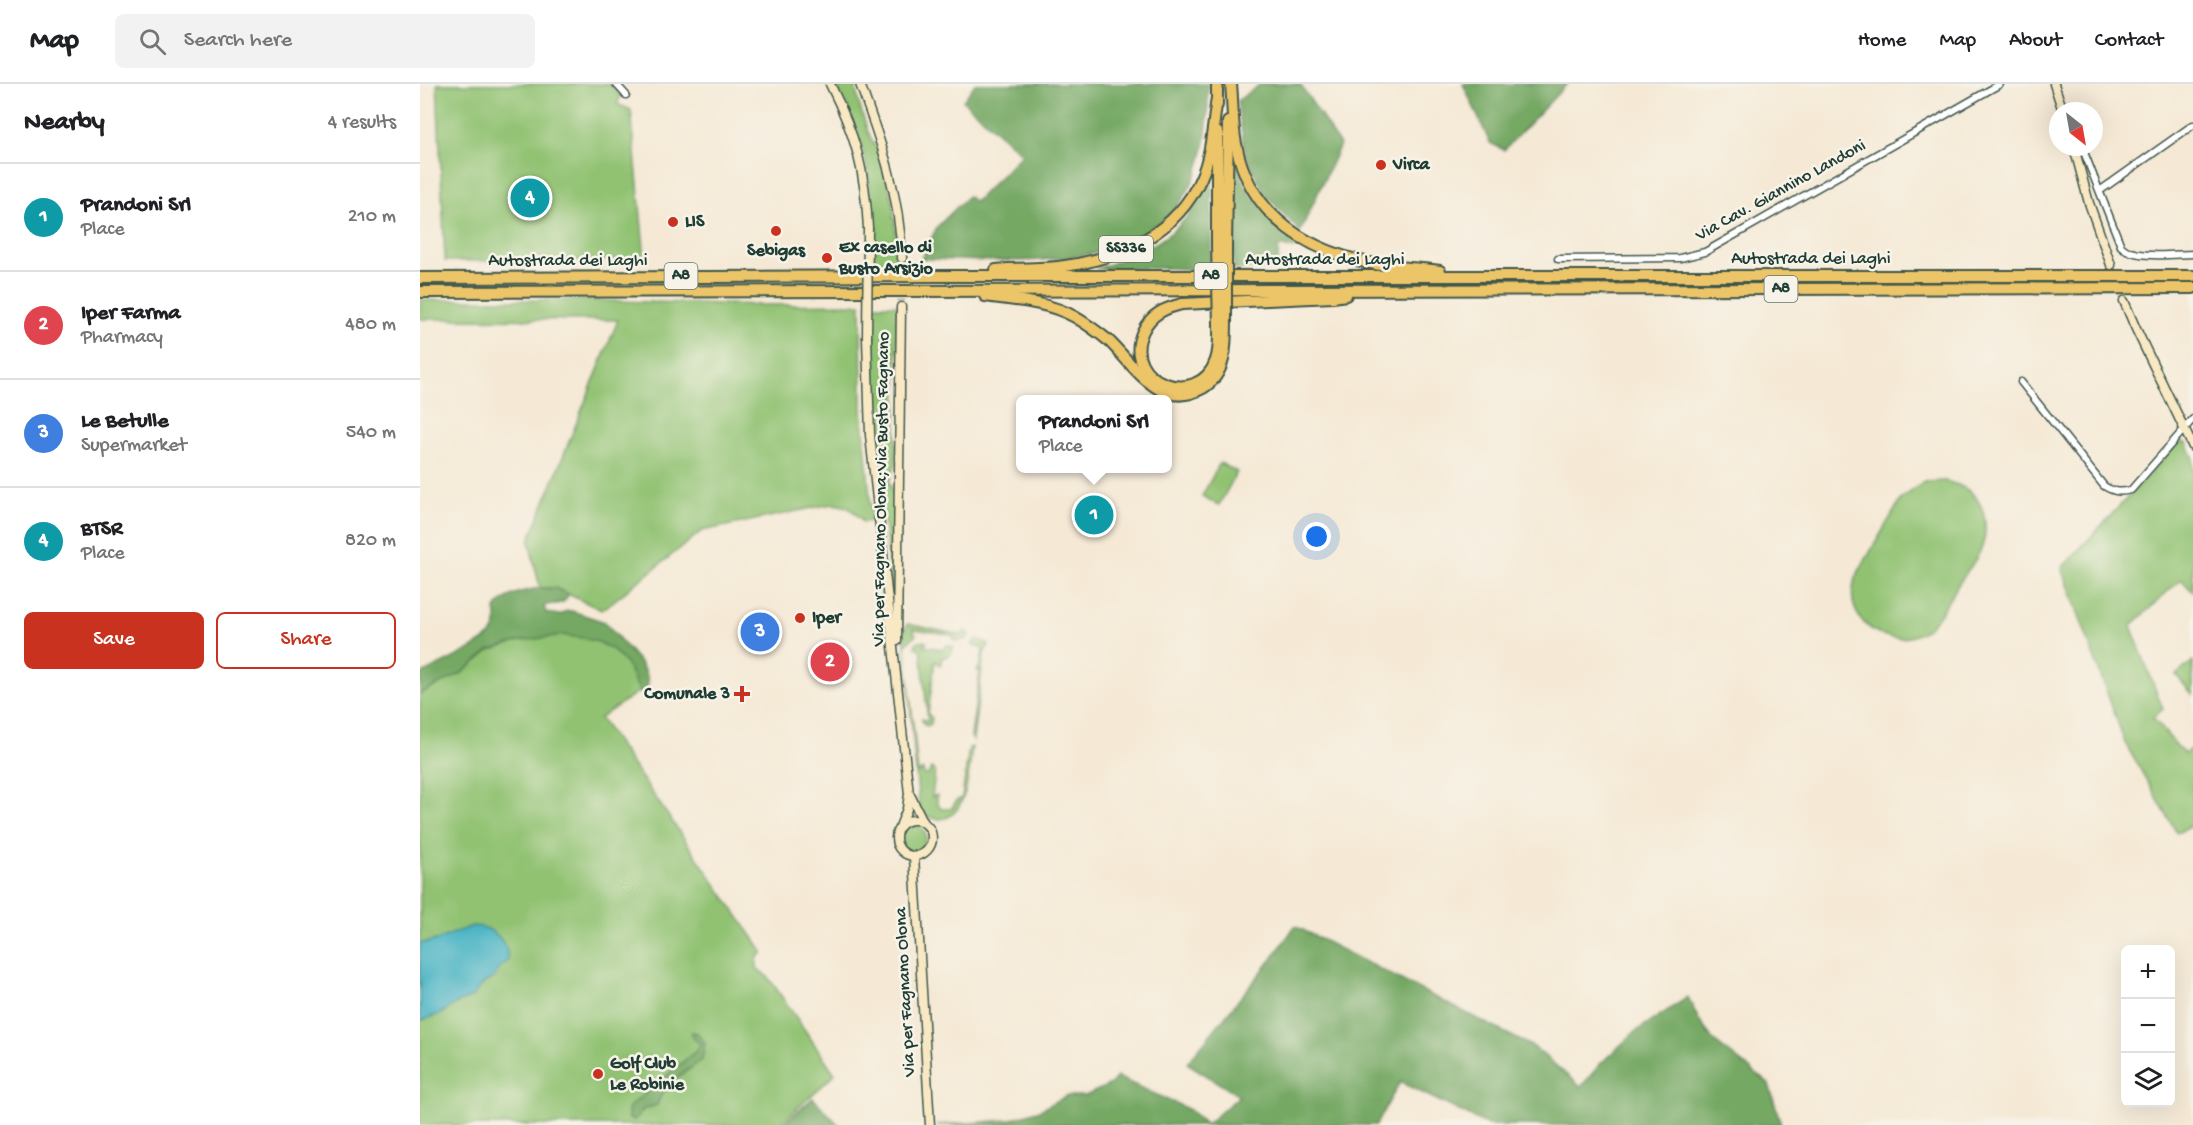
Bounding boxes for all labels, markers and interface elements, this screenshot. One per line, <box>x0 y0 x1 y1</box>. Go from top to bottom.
search box <box>115 14 535 68</box>
text: Map <box>30 25 79 58</box>
icon: search <box>136 25 169 58</box>
text: Search here <box>184 28 292 54</box>
text: Home <box>1858 29 1906 54</box>
text: Map <box>1939 29 1976 54</box>
text: About <box>2009 29 2062 54</box>
text: Contact <box>2095 29 2163 54</box>
north arrow <box>2049 102 2103 156</box>
text: Nearby <box>24 108 105 139</box>
text: 4 results <box>328 112 396 135</box>
street label: Via Cav. Giannino Landoni <box>1691 135 1870 247</box>
place label: Virca <box>1392 155 1430 176</box>
marker: Virca <box>1374 158 1388 172</box>
pin: 4 <box>510 176 550 220</box>
text: Prandoni Srl <box>81 193 191 219</box>
text: 1 <box>39 206 48 229</box>
text: 210 m <box>348 206 396 229</box>
place label: LIS <box>685 212 705 233</box>
marker: LIS <box>666 215 680 229</box>
text: Place <box>81 219 125 242</box>
marker: Sebigas <box>769 224 783 238</box>
road number: SS336 <box>1099 236 1153 262</box>
place label: Ex casello di Busto Arsizio <box>838 238 934 280</box>
place label: Sebigas <box>747 241 806 262</box>
street label: Autostrada dei Laghi <box>1731 249 1891 270</box>
street label: Autostrada dei Laghi <box>1245 250 1405 271</box>
street label: Autostrada dei Laghi <box>488 251 648 272</box>
marker: Ex casello di Busto Arsizio <box>820 251 834 265</box>
road number: A8 <box>664 263 698 289</box>
road number: A8 <box>1194 263 1228 289</box>
road number: A8 <box>1764 276 1798 302</box>
text: Iper Farma <box>81 301 181 327</box>
text: 2 <box>39 314 48 337</box>
text: 480 m <box>345 314 396 337</box>
text: Pharmacy <box>81 327 163 350</box>
street label: Via per Fagnano Olona;Via Busto Fagnano <box>869 331 895 648</box>
popup <box>1016 395 1172 473</box>
text: Le Betulle <box>81 409 169 435</box>
text: Prandoni Srl <box>1039 410 1149 436</box>
text: 3 <box>38 422 49 445</box>
text: 540 m <box>346 422 396 445</box>
text: Supermarket <box>81 435 187 458</box>
text: Place <box>1039 436 1083 459</box>
pin: 1 <box>1074 492 1114 538</box>
text: BTSR <box>81 517 122 543</box>
your location <box>1302 522 1331 551</box>
text: 4 <box>39 530 48 553</box>
text: 820 m <box>345 530 396 553</box>
text: Place <box>81 543 125 566</box>
place label: Iper <box>812 608 843 629</box>
pin: 3 <box>740 610 780 654</box>
marker: Iper <box>793 611 807 625</box>
button: Save <box>24 612 204 669</box>
button: Share <box>216 612 396 669</box>
pin: 2 <box>810 640 850 684</box>
place label: Comunale 3 <box>643 684 730 705</box>
marker: Comunale 3 <box>735 687 749 701</box>
street label: Via per Fagnano Olona <box>891 906 921 1078</box>
map controls <box>2121 945 2175 1107</box>
button: + <box>2121 945 2175 999</box>
button: − <box>2121 999 2175 1053</box>
button: layers <box>2121 1053 2175 1107</box>
place label: Golf Club Le Robinie <box>610 1054 685 1096</box>
marker: Golf Club Le Robinie <box>591 1067 605 1081</box>

